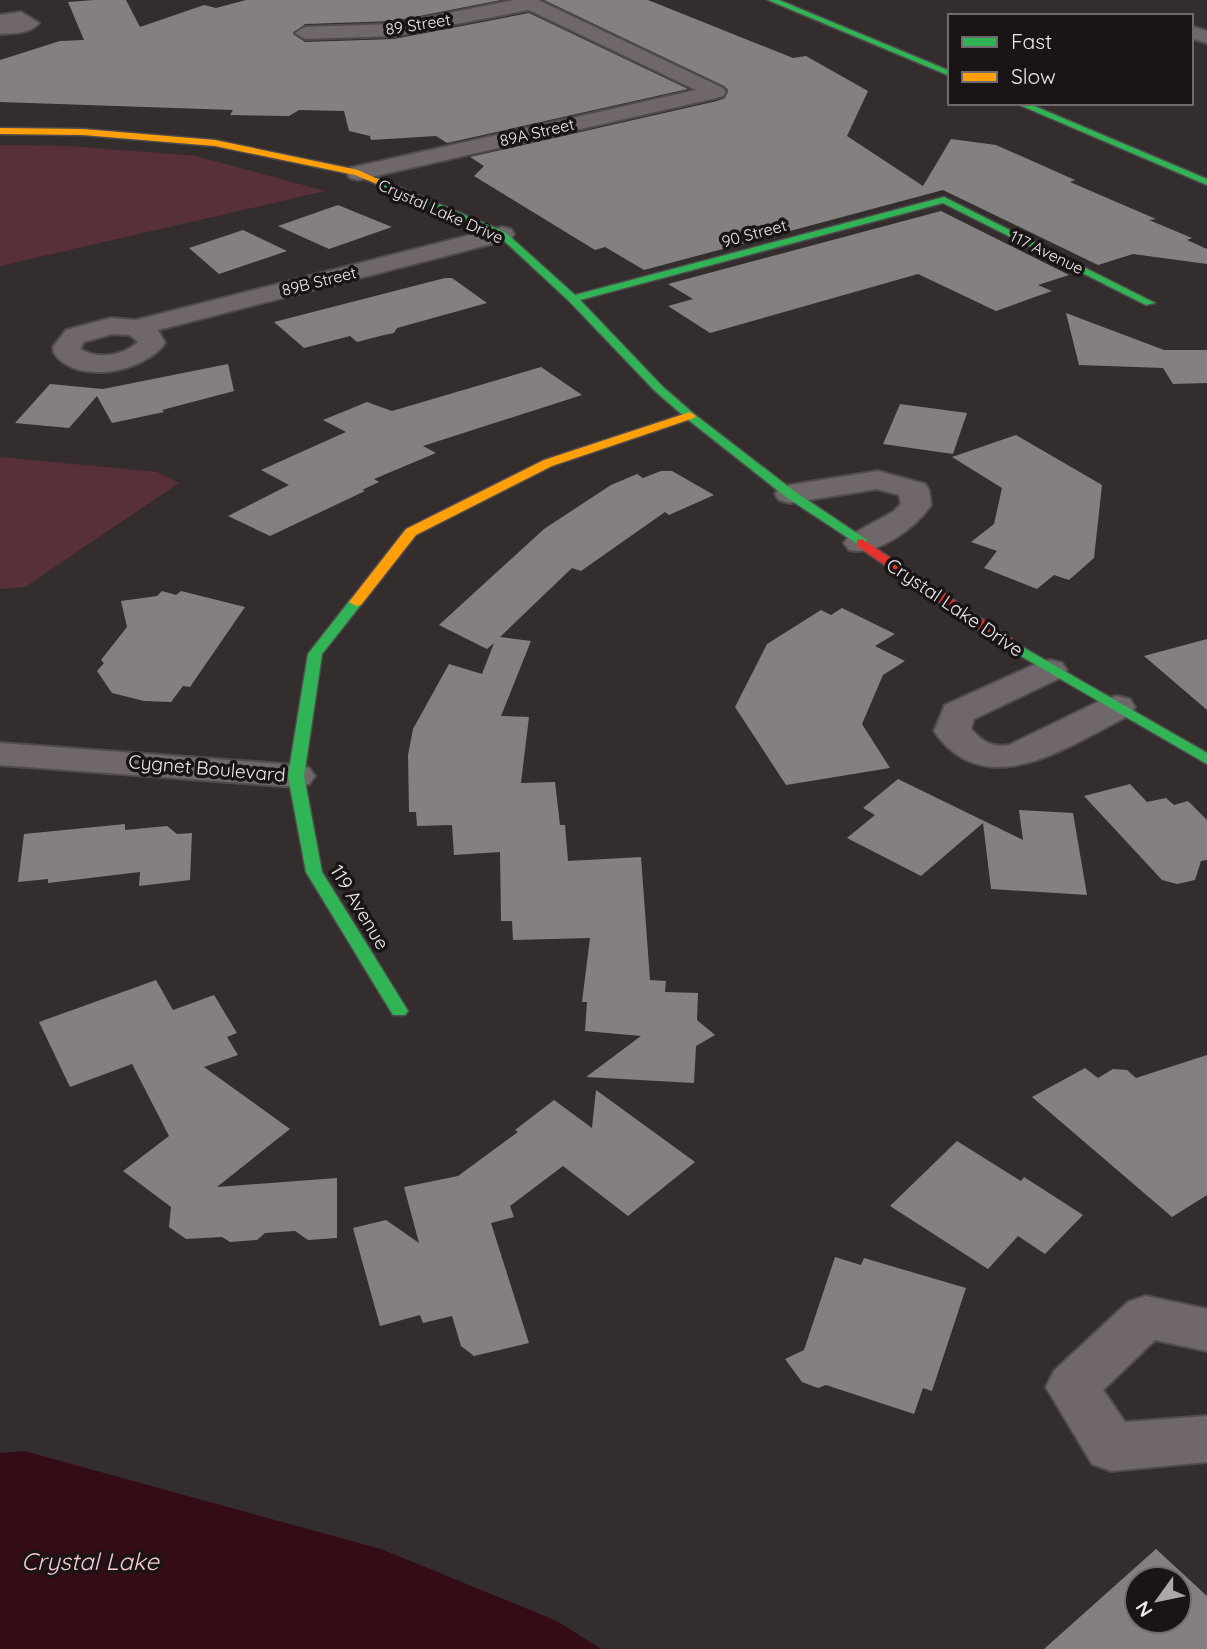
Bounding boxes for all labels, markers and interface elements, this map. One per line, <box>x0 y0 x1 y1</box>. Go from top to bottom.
street label: 89 Street <box>384 9 452 39</box>
legend <box>948 14 1193 105</box>
text: Fast <box>1011 28 1052 54</box>
text: Slow <box>1011 63 1056 89</box>
street label: 89A Street <box>498 114 576 150</box>
street label: Crystal Lake Drive <box>375 175 507 247</box>
street label: 90 Street <box>719 215 789 251</box>
street label: 117 Avenue <box>1007 226 1087 278</box>
street label: 89B Street <box>280 262 358 300</box>
street label: Crystal Lake Drive <box>882 552 1028 662</box>
street label: Cygnet Boulevard <box>127 749 287 787</box>
street label: 119 Avenue <box>325 860 395 954</box>
water label: Crystal Lake <box>21 1546 160 1576</box>
north arrow <box>1123 1565 1193 1635</box>
text: N <box>1130 1597 1158 1622</box>

